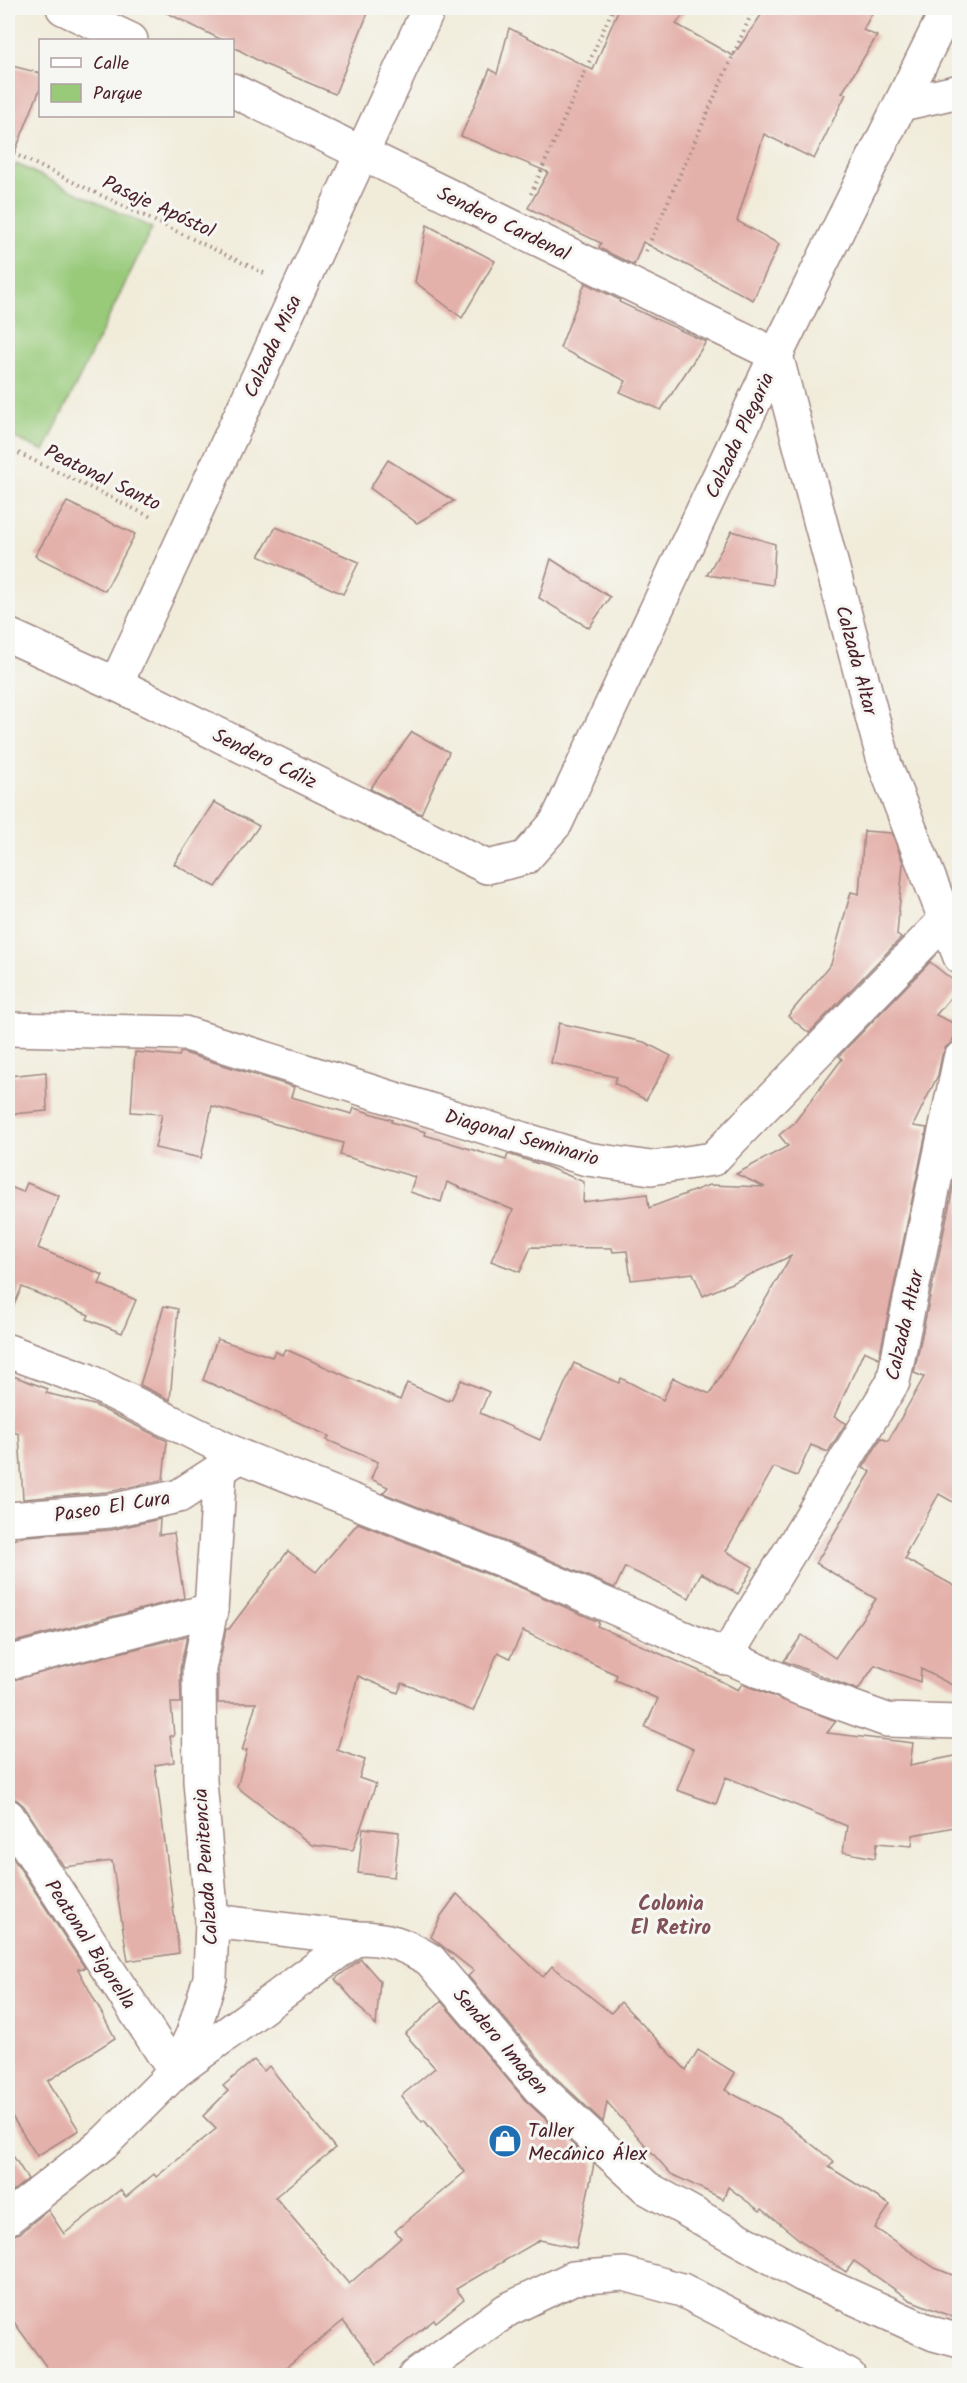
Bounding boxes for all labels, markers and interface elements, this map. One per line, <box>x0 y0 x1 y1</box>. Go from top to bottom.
legend <box>39 39 234 117</box>
text: Calle <box>93 50 129 79</box>
text: Parque <box>93 80 142 109</box>
street label: Pasaje Apóstol <box>96 168 220 248</box>
street label: Sendero Cardenal <box>431 179 575 271</box>
street label: Calzada Misa <box>236 290 312 404</box>
street label: Calzada Plegaria <box>698 367 784 504</box>
street label: Peatonal Santo <box>38 437 166 521</box>
street label: Calzada Altar <box>825 602 885 720</box>
street label: Sendero Cáliz <box>206 721 322 799</box>
street label: Diagonal Seminario <box>440 1102 602 1176</box>
street label: Calzada Altar <box>878 1266 935 1384</box>
street label: Paseo El Cura <box>52 1483 173 1533</box>
street label: Calzada Penitencia <box>186 1787 228 1947</box>
street label: Peatonal Bigorella <box>35 1874 144 2017</box>
district label: Colonia El Retiro <box>631 1888 712 1945</box>
street label: Sendero Imagen <box>444 1981 555 2103</box>
place label: Taller Mecánico Álex <box>528 2116 648 2171</box>
shop icon: Taller Mecánico Álex <box>487 2123 523 2159</box>

